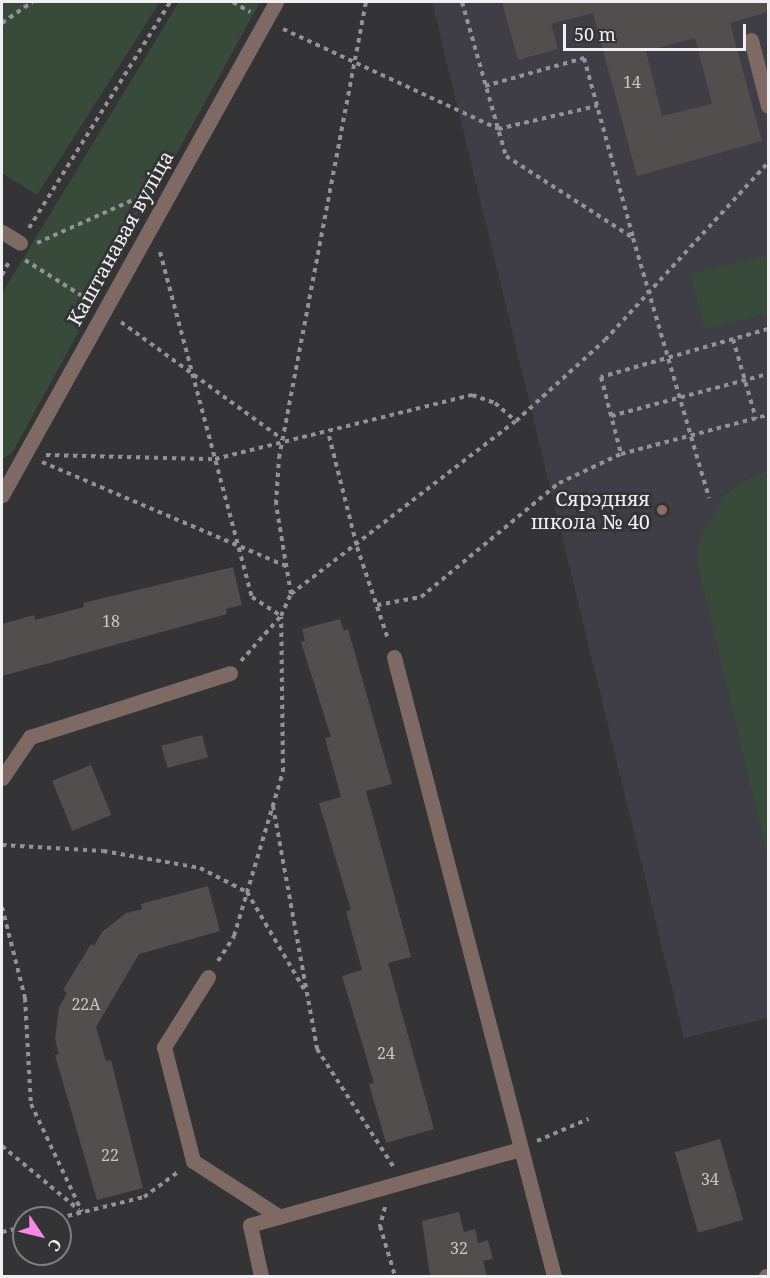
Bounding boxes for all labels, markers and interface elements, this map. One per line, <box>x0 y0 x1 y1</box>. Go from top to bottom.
scale bar <box>566 12 749 50</box>
text: 50 m <box>574 22 616 46</box>
house number: 14 <box>623 72 641 92</box>
street label: Каштанавая вуліца <box>62 146 178 330</box>
place label: Сярэдняя школа № 40 <box>531 486 650 533</box>
marker: Сярэдняя школа № 40 <box>655 503 669 517</box>
house number: 18 <box>102 611 120 631</box>
house number: 22А <box>71 994 101 1014</box>
house number: 24 <box>377 1043 395 1063</box>
house number: 22 <box>101 1145 119 1165</box>
house number: 34 <box>701 1169 719 1189</box>
north arrow <box>12 1206 72 1266</box>
text: С <box>43 1235 67 1256</box>
house number: 32 <box>450 1238 468 1258</box>

